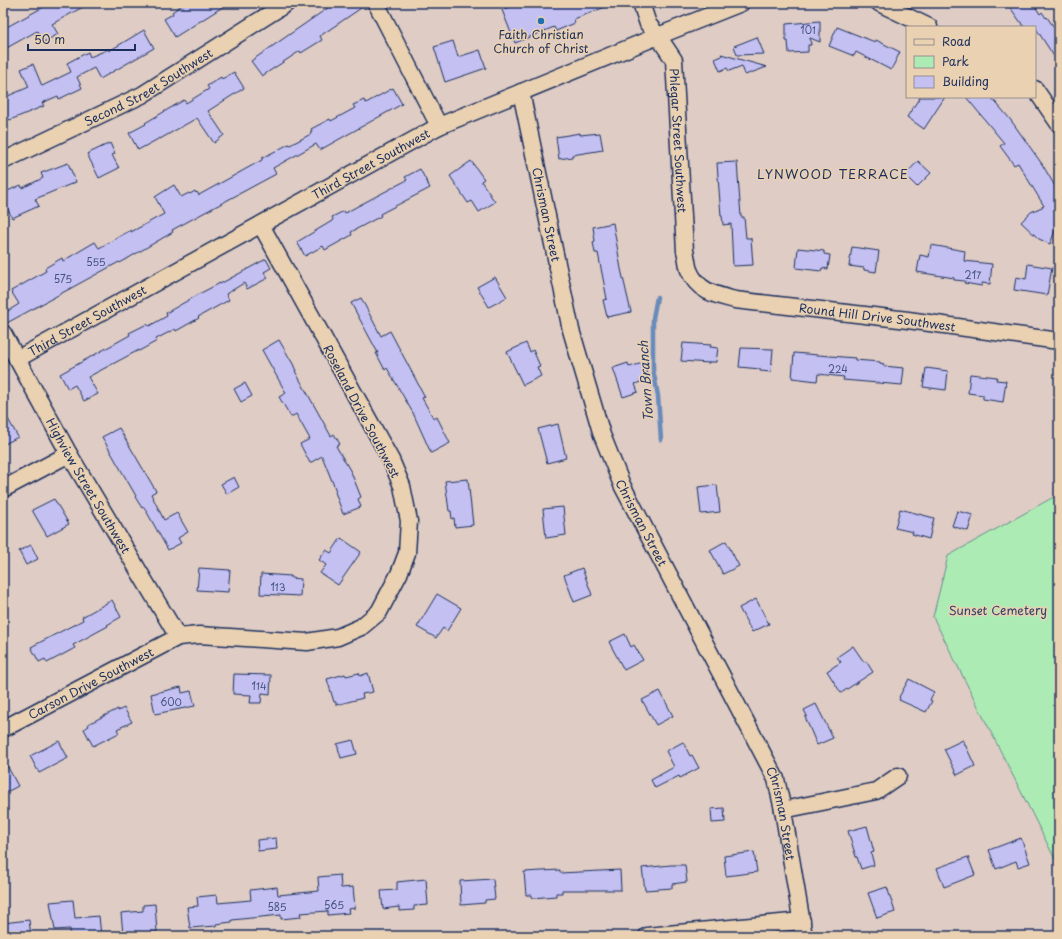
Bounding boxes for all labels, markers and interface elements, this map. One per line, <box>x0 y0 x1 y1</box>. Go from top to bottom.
marker: Faith Christian Church of Christ <box>536 16 546 26</box>
house number: 101 <box>800 22 816 37</box>
place label: Faith Christian Church of Christ <box>493 25 589 57</box>
scale bar <box>28 26 135 52</box>
legend <box>906 26 1036 98</box>
text: 50 m <box>34 30 65 48</box>
text: Road <box>942 32 971 50</box>
street label: Second Street Southwest <box>81 43 216 130</box>
text: Park <box>942 52 969 70</box>
street label: Phlegar Street Southwest <box>665 68 692 214</box>
text: Building <box>942 72 989 90</box>
street label: Third Street Southwest <box>308 124 433 204</box>
district label: LYNWOOD TERRACE <box>757 164 909 183</box>
street label: Chrisman Street <box>528 166 565 263</box>
house number: 555 <box>86 254 106 269</box>
house number: 217 <box>965 267 982 282</box>
house number: 575 <box>54 271 72 286</box>
street label: Third Street Southwest <box>25 280 149 360</box>
street label: Round Hill Drive Southwest <box>798 298 957 336</box>
water label: Town Branch <box>633 340 657 422</box>
street label: Roseland Drive Southwest <box>319 341 405 481</box>
house number: 224 <box>828 361 848 376</box>
street label: Highview Street Southwest <box>42 415 135 557</box>
street label: Chrisman Street <box>612 477 672 569</box>
house number: 113 <box>270 579 286 594</box>
park label: Sunset Cemetery <box>949 601 1047 619</box>
street label: Carson Drive Southwest <box>25 642 157 723</box>
house number: 114 <box>252 678 267 693</box>
house number: 600 <box>160 694 182 709</box>
street label: Chrisman Street <box>762 763 800 862</box>
house number: 565 <box>324 897 344 912</box>
house number: 585 <box>267 899 287 914</box>

